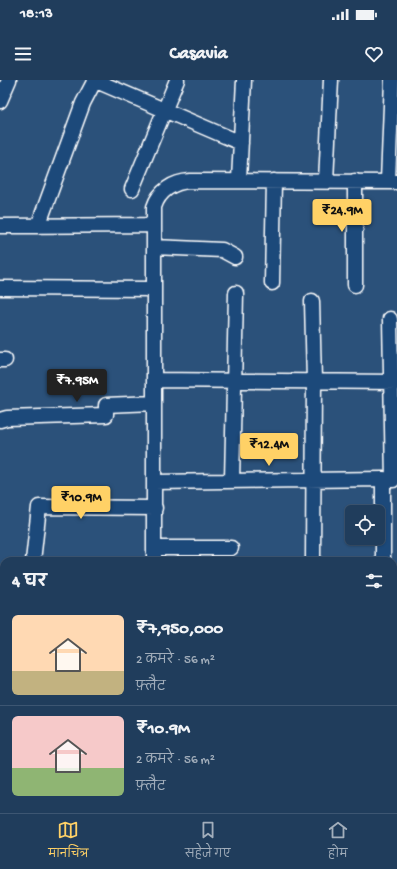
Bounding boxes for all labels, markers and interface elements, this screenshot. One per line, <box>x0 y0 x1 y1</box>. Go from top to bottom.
text: 18:13 <box>20 5 53 23</box>
icon: menu <box>12 43 34 65</box>
icon: heart <box>363 43 385 65</box>
text: Casavia <box>169 44 228 65</box>
pin: ₹24.9M <box>309 199 375 233</box>
text: ₹24.9M <box>321 204 363 219</box>
pin: ₹7.95M <box>44 369 110 403</box>
text: ₹7.95M <box>56 374 98 389</box>
pin: ₹12.4M <box>236 433 302 467</box>
text: ₹12.4M <box>249 438 289 453</box>
pin: ₹10.9M <box>48 486 114 520</box>
text: ₹10.9M <box>60 491 102 506</box>
map controls <box>345 505 385 545</box>
button: locate <box>345 505 385 545</box>
icon: filters <box>363 570 385 592</box>
text: 4 घर <box>12 573 47 593</box>
text: ₹7,950,000 <box>136 620 223 640</box>
icon: home <box>44 631 92 679</box>
text: 2 कमरे · 56 m² <box>136 653 215 668</box>
text: फ़्लैट <box>136 680 166 695</box>
text: ₹10.9M <box>136 720 190 740</box>
icon: home <box>44 732 92 780</box>
text: 2 कमरे · 56 m² <box>136 753 215 768</box>
text: फ़्लैट <box>136 780 166 795</box>
tab: मानचित्र <box>48 819 89 865</box>
tab: सहेजे गए <box>185 819 230 865</box>
tab: होम <box>327 819 349 865</box>

